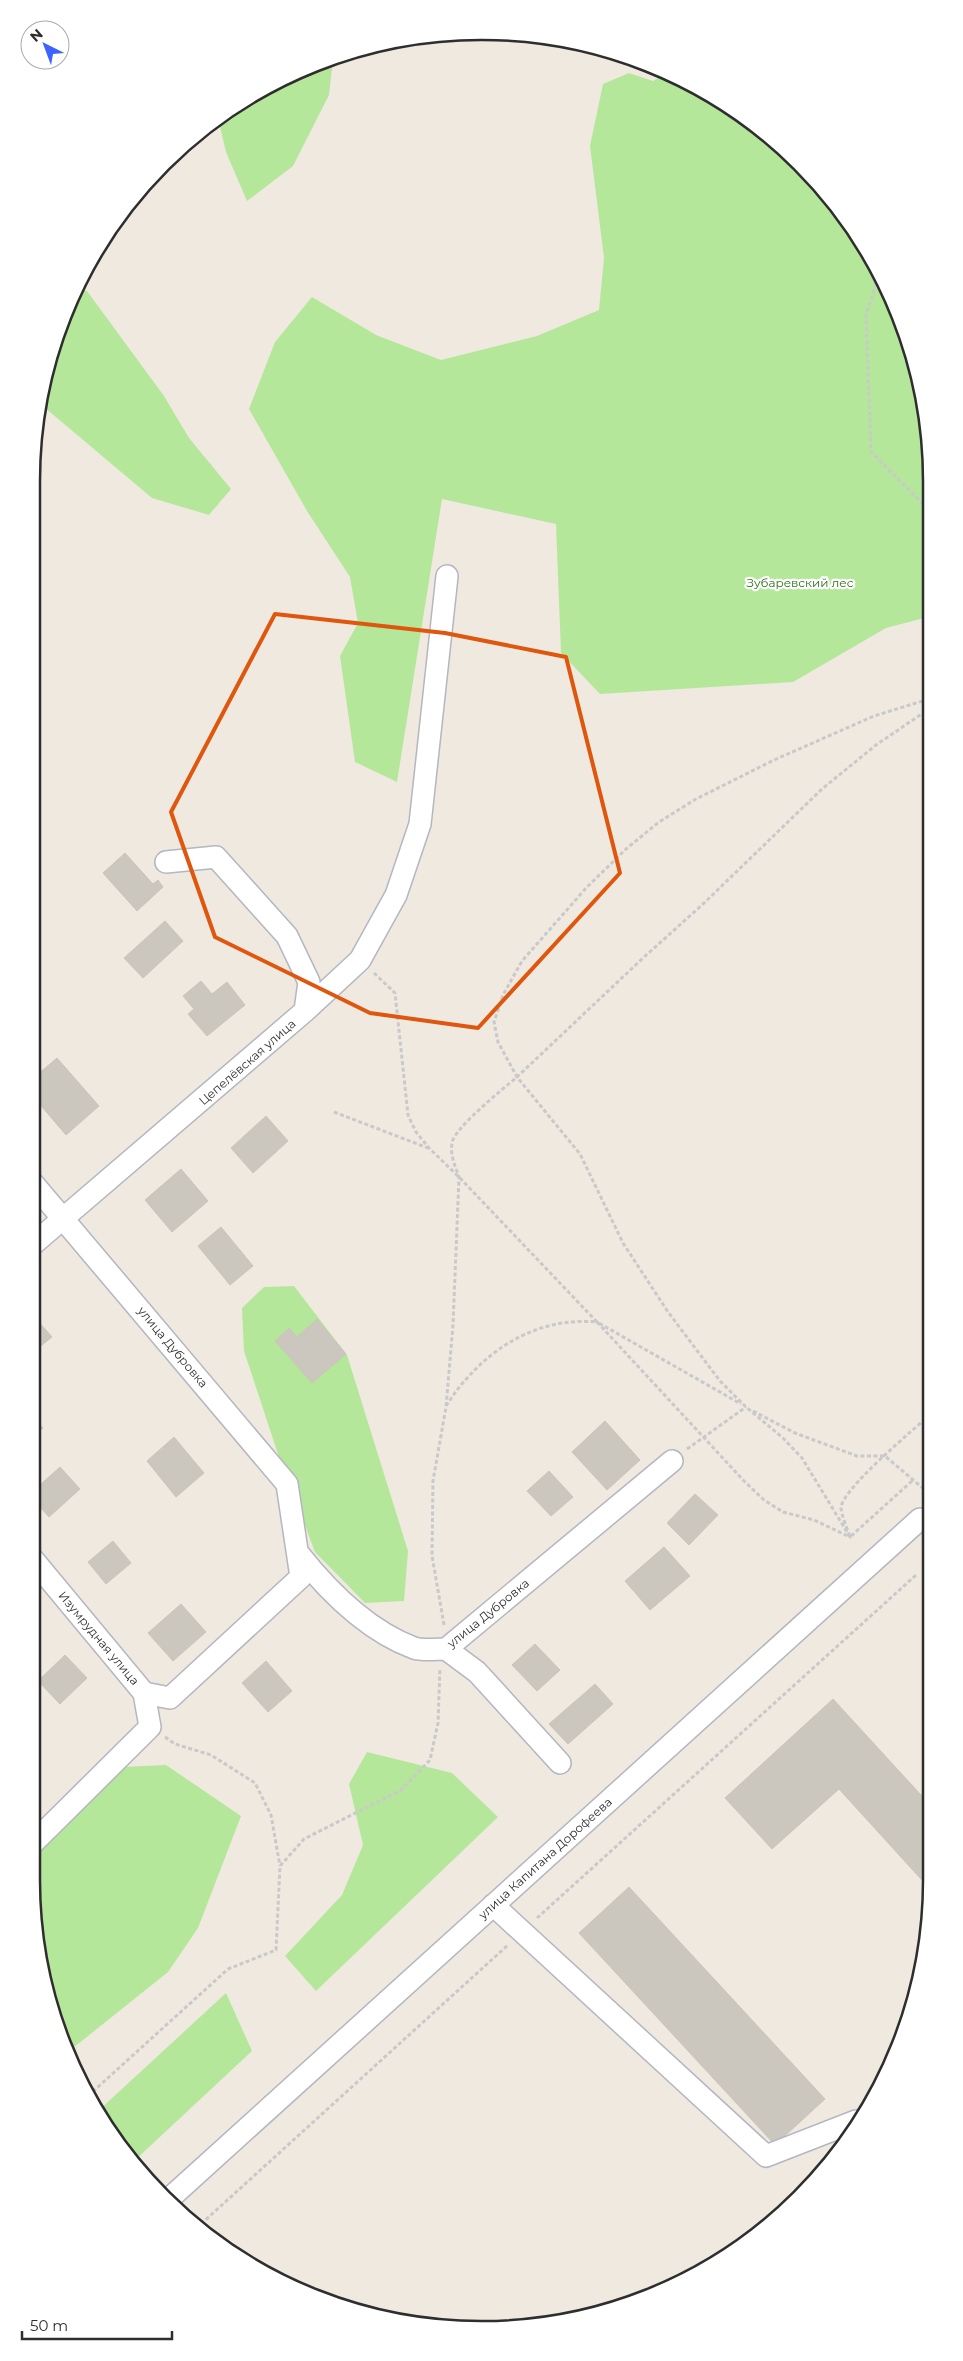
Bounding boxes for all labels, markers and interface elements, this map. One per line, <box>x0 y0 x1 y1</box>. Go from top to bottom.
north arrow <box>20 20 70 70</box>
text: N <box>26 25 47 46</box>
park label: Зубаревский лес <box>746 575 854 590</box>
street label: Цепелёвская улица <box>196 1016 298 1108</box>
street label: улица Дубровка <box>134 1303 211 1391</box>
street label: улица Дубровка <box>443 1575 532 1651</box>
street label: Изумрудная улица <box>55 1588 143 1688</box>
street label: улица Капитана Дорофеева <box>474 1794 615 1923</box>
scale bar <box>22 2308 172 2340</box>
text: 50 m <box>30 2316 68 2335</box>

